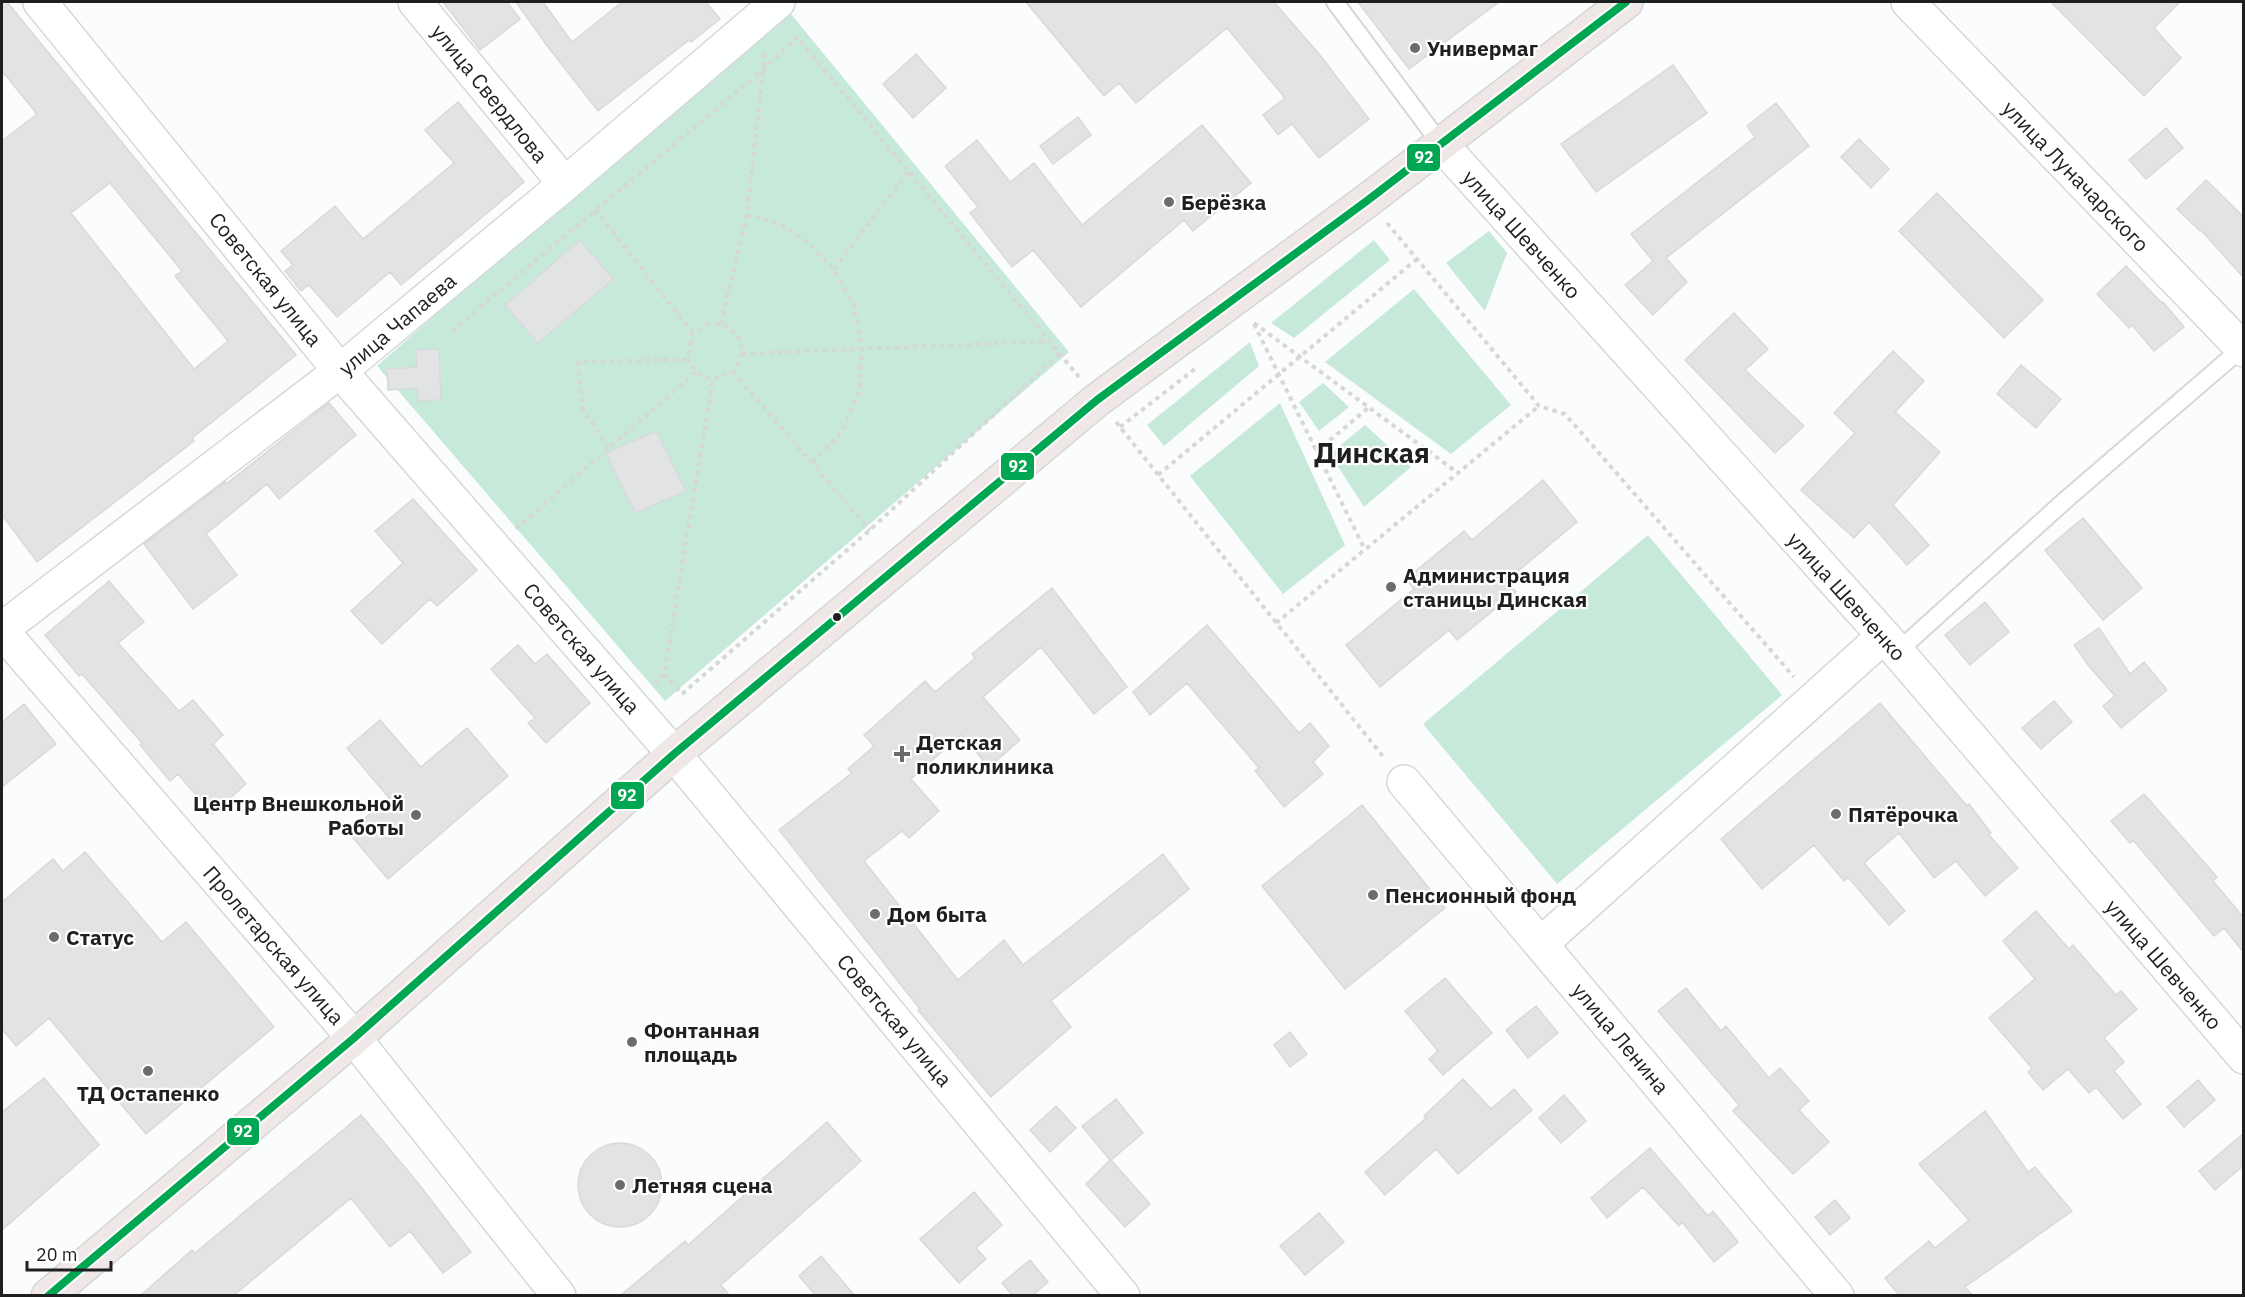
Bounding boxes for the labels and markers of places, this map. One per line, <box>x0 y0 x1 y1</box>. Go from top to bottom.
place label: Универмаг <box>1427 34 1538 62</box>
marker: Универмаг <box>1408 41 1422 55</box>
place label: Берёзка <box>1181 188 1266 216</box>
marker: Берёзка <box>1162 195 1176 209</box>
place label: Администрация станицы Динская <box>1403 561 1587 613</box>
marker: Администрация станицы Динская <box>1384 580 1398 594</box>
unlabelled marker <box>831 611 843 623</box>
place label: Детская поликлиника <box>916 728 1054 780</box>
marker: Детская поликлиника <box>893 745 911 763</box>
place label: Центр Внешкольной Работы <box>193 789 404 841</box>
place label: Пятёрочка <box>1848 800 1958 828</box>
marker: Пятёрочка <box>1829 807 1843 821</box>
marker: Центр Внешкольной Работы <box>409 808 423 822</box>
place label: Пенсионный фонд <box>1385 881 1576 909</box>
marker: Пенсионный фонд <box>1366 888 1380 902</box>
place label: Дом быта <box>887 900 987 928</box>
marker: Дом быта <box>868 907 882 921</box>
place label: Статус <box>66 923 134 951</box>
marker: Статус <box>47 930 61 944</box>
place label: Фонтанная площадь <box>644 1016 760 1068</box>
marker: Фонтанная площадь <box>625 1035 639 1049</box>
marker: ТД Остапенко <box>141 1064 155 1078</box>
place label: ТД Остапенко <box>77 1079 219 1107</box>
place label: Летняя сцена <box>632 1171 773 1199</box>
marker: Летняя сцена <box>613 1178 627 1192</box>

